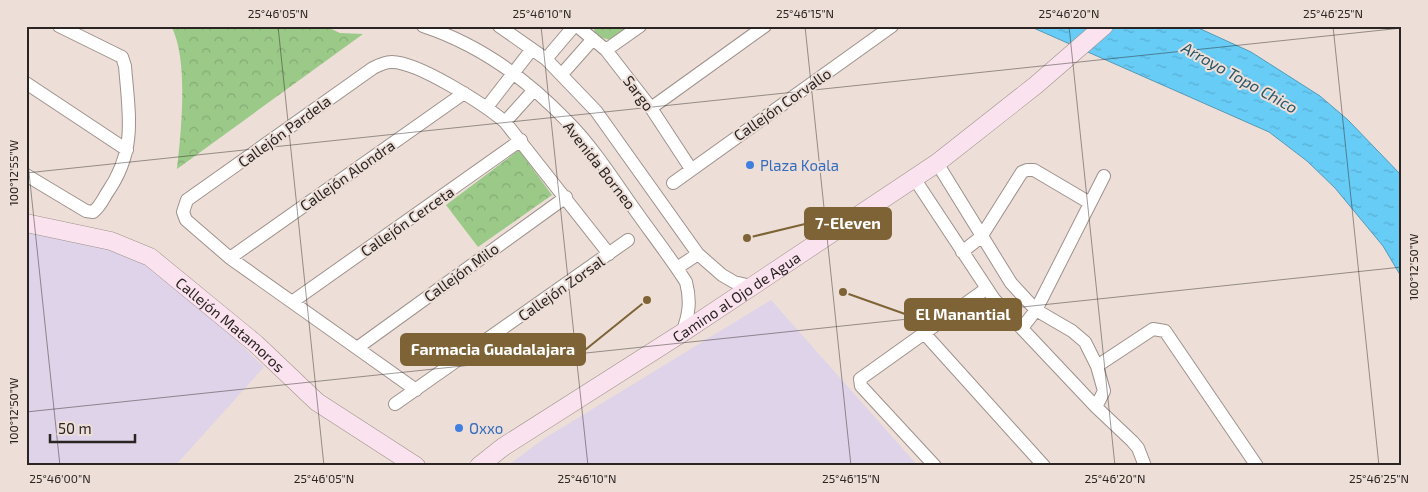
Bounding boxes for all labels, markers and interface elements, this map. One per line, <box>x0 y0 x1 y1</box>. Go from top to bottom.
text: 25°46'05"N <box>248 6 308 20</box>
text: 25°46'10"N <box>513 6 572 20</box>
text: 25°46'15"N <box>776 6 834 20</box>
text: 25°46'20"N <box>1039 6 1099 20</box>
text: 25°46'25"N <box>1303 6 1363 20</box>
water label: Arroyo Topo Chico <box>1177 37 1301 118</box>
street label: Callejón Corvallo <box>730 64 835 145</box>
street label: Sargo <box>620 72 658 114</box>
street label: Callejón Pardela <box>234 91 335 172</box>
street label: Avenida Borneo <box>560 117 640 213</box>
street label: Callejón Alondra <box>296 136 398 215</box>
text: 100°12'55"W <box>6 140 20 206</box>
place label: Plaza Koala <box>760 156 839 174</box>
marker: Plaza Koala <box>744 159 756 171</box>
street label: Callejón Cerceta <box>357 182 458 261</box>
callout: 7-Eleven <box>805 208 891 239</box>
text: 7-Eleven <box>815 213 881 232</box>
text: 100°12'50"W <box>1406 234 1420 300</box>
street label: Callejón Milo <box>420 239 502 306</box>
street label: Camino al Ojo de Agua <box>669 248 804 346</box>
street label: Callejón Zorsal <box>514 251 609 325</box>
street label: Callejón Matamoros <box>172 273 289 376</box>
callout: El Manantial <box>905 299 1021 330</box>
text: El Manantial <box>915 304 1011 323</box>
callout: Farmacia Guadalajara <box>401 334 585 365</box>
text: Farmacia Guadalajara <box>411 339 575 358</box>
text: 100°12'50"W <box>6 378 20 444</box>
scale bar <box>50 412 135 444</box>
text: 50 m <box>58 419 92 437</box>
place label: Oxxo <box>469 419 503 437</box>
marker: Oxxo <box>453 422 465 434</box>
text: 25°46'00"N <box>29 471 91 485</box>
text: 25°46'05"N <box>294 471 354 485</box>
text: 25°46'10"N <box>558 471 617 485</box>
text: 25°46'15"N <box>822 471 880 485</box>
text: 25°46'20"N <box>1085 471 1145 485</box>
text: 25°46'25"N <box>1349 471 1409 485</box>

